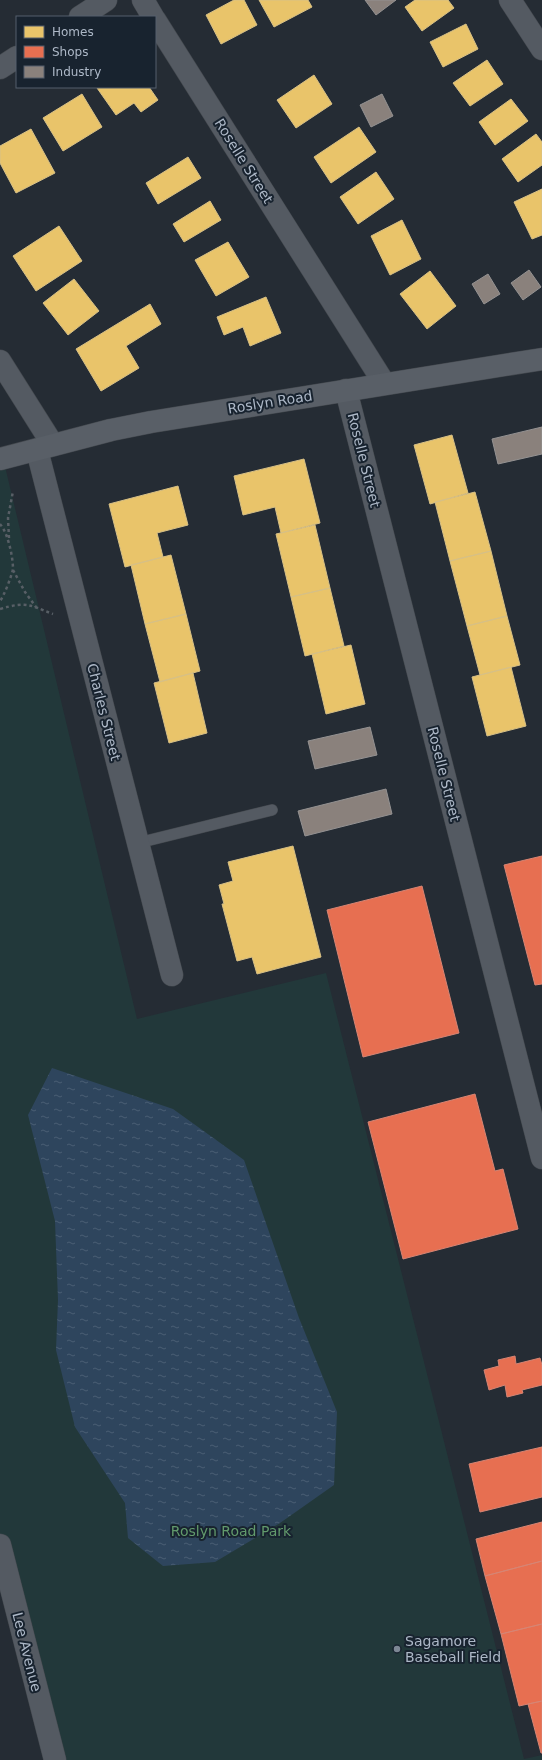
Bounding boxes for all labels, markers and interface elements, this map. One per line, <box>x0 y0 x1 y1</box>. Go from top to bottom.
legend <box>16 16 156 88</box>
text: Homes <box>52 25 94 39</box>
text: Shops <box>52 45 88 59</box>
text: Industry <box>52 65 101 79</box>
street label: Roselle Street <box>212 116 277 207</box>
street label: Roslyn Road <box>226 387 314 417</box>
street label: Roselle Street <box>345 411 384 509</box>
street label: Charles Street <box>84 662 124 763</box>
street label: Roselle Street <box>425 725 464 823</box>
park label: Roslyn Road Park <box>171 1523 292 1539</box>
street label: Lee Avenue <box>9 1611 45 1693</box>
place label: Sagamore Baseball Field <box>405 1633 501 1665</box>
marker: Sagamore Baseball Field <box>392 1644 402 1654</box>

